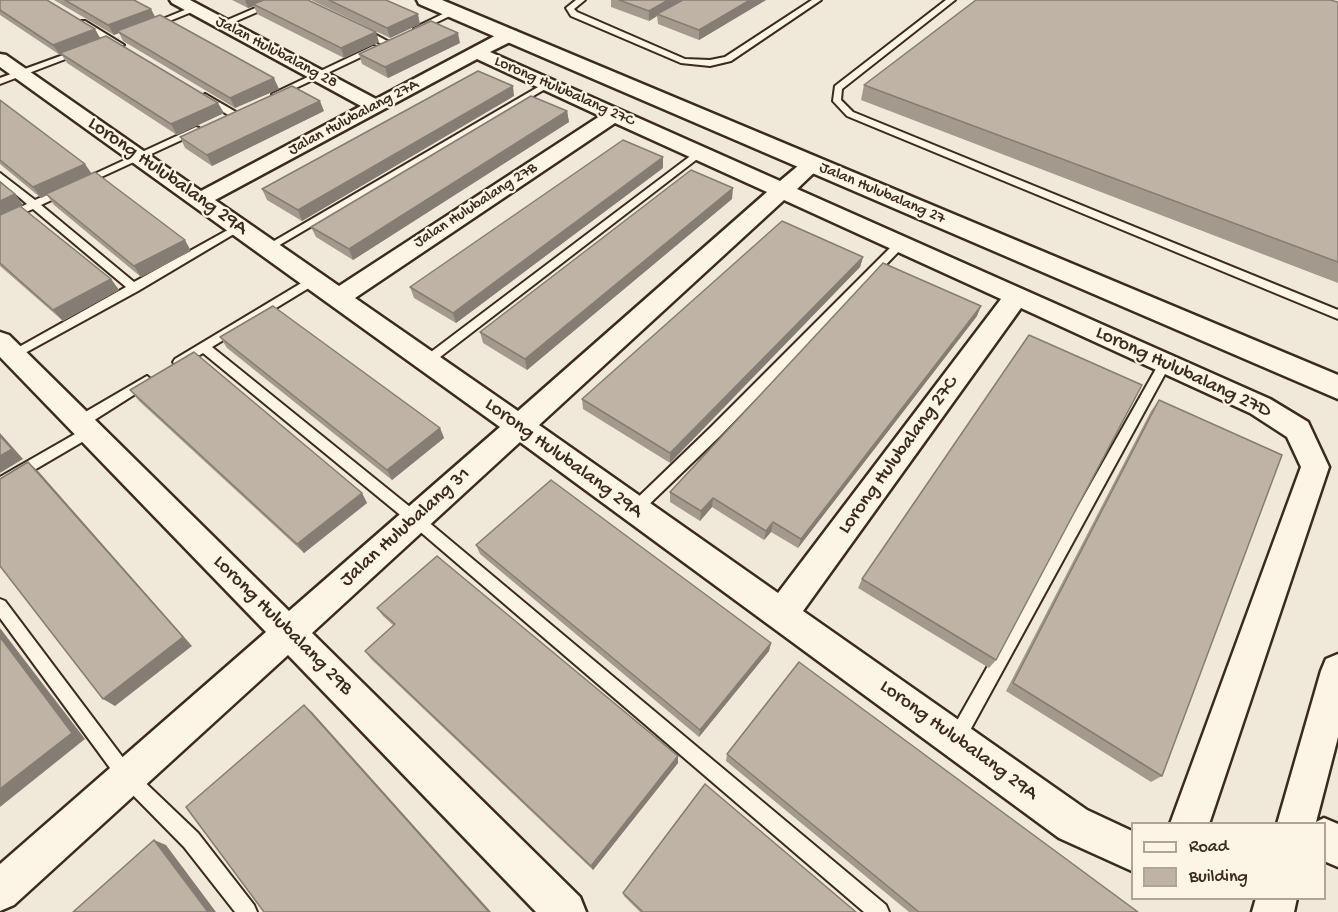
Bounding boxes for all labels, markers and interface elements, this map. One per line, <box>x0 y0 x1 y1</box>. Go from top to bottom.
street label: Jalan Hulubalang 28 <box>212 13 340 93</box>
street label: Lorong Hulubalang 27C <box>491 52 637 132</box>
street label: Jalan Hulubalang 27A <box>286 76 422 160</box>
street label: Lorong Hulubalang 29A <box>82 113 252 241</box>
street label: Jalan Hulubalang 27B <box>411 159 541 253</box>
street label: Jalan Hulubalang 27 <box>816 159 948 229</box>
street label: Lorong Hulubalang 27D <box>1091 322 1275 424</box>
street label: Lorong Hulubalang 27C <box>834 372 964 540</box>
street label: Lorong Hulubalang 29A <box>479 394 647 524</box>
street label: Jalan Hulubalang 31 <box>336 463 476 593</box>
street label: Lorong Hulubalang 29B <box>207 551 357 701</box>
street label: Lorong Hulubalang 29A <box>874 676 1042 806</box>
legend <box>1131 822 1326 900</box>
text: Road <box>1189 837 1228 858</box>
text: Building <box>1189 867 1248 888</box>

